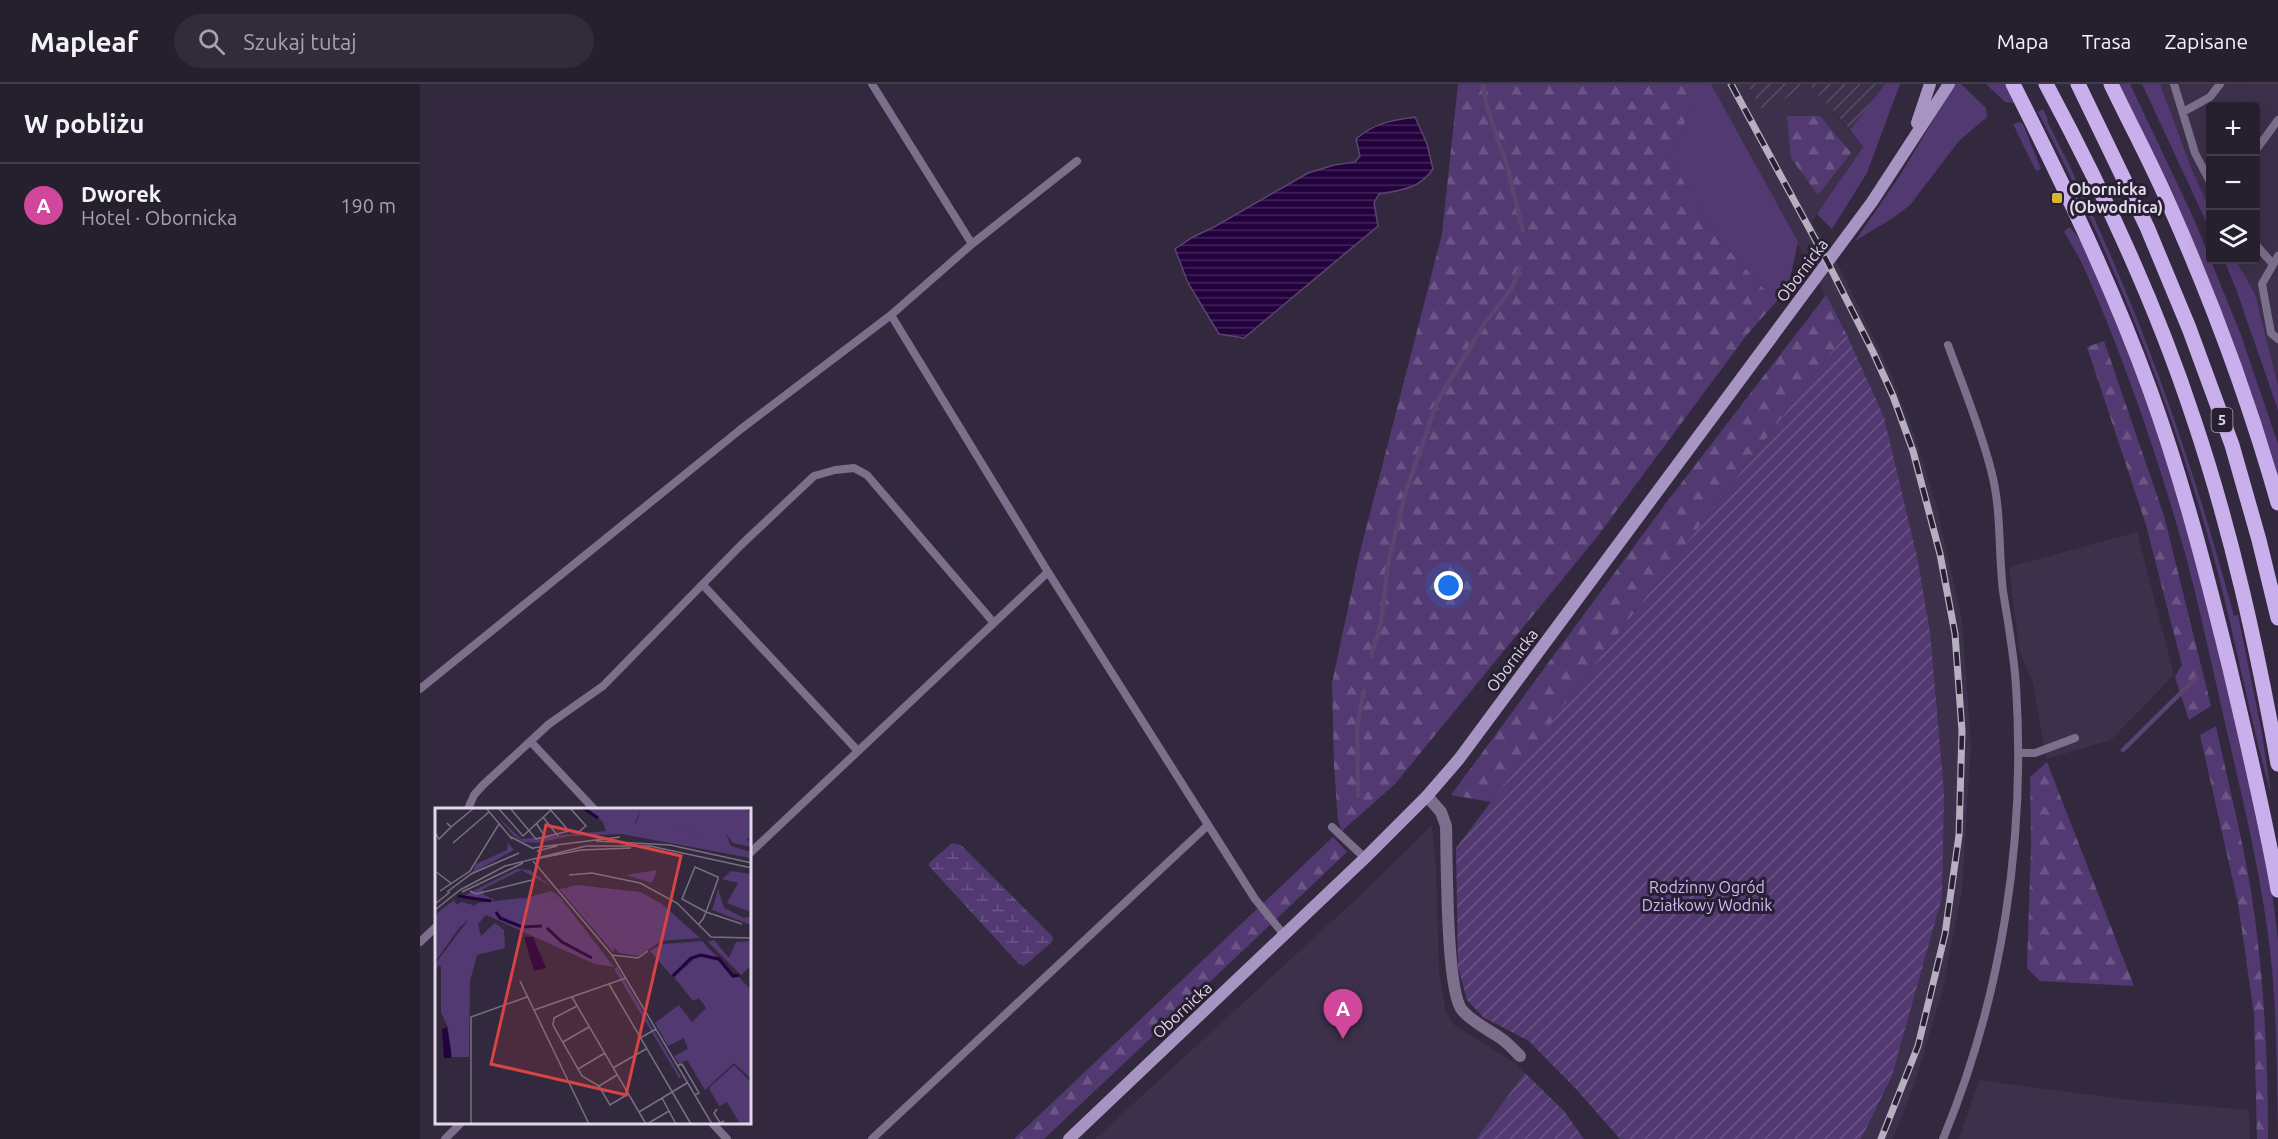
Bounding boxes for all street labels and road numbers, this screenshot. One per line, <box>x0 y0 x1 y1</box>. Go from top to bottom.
street label: Obornicka <box>1773 235 1831 305</box>
road number: 5 <box>2212 408 2232 432</box>
street label: Obornicka <box>1483 625 1541 695</box>
street label: Obornicka <box>1149 978 1215 1042</box>

